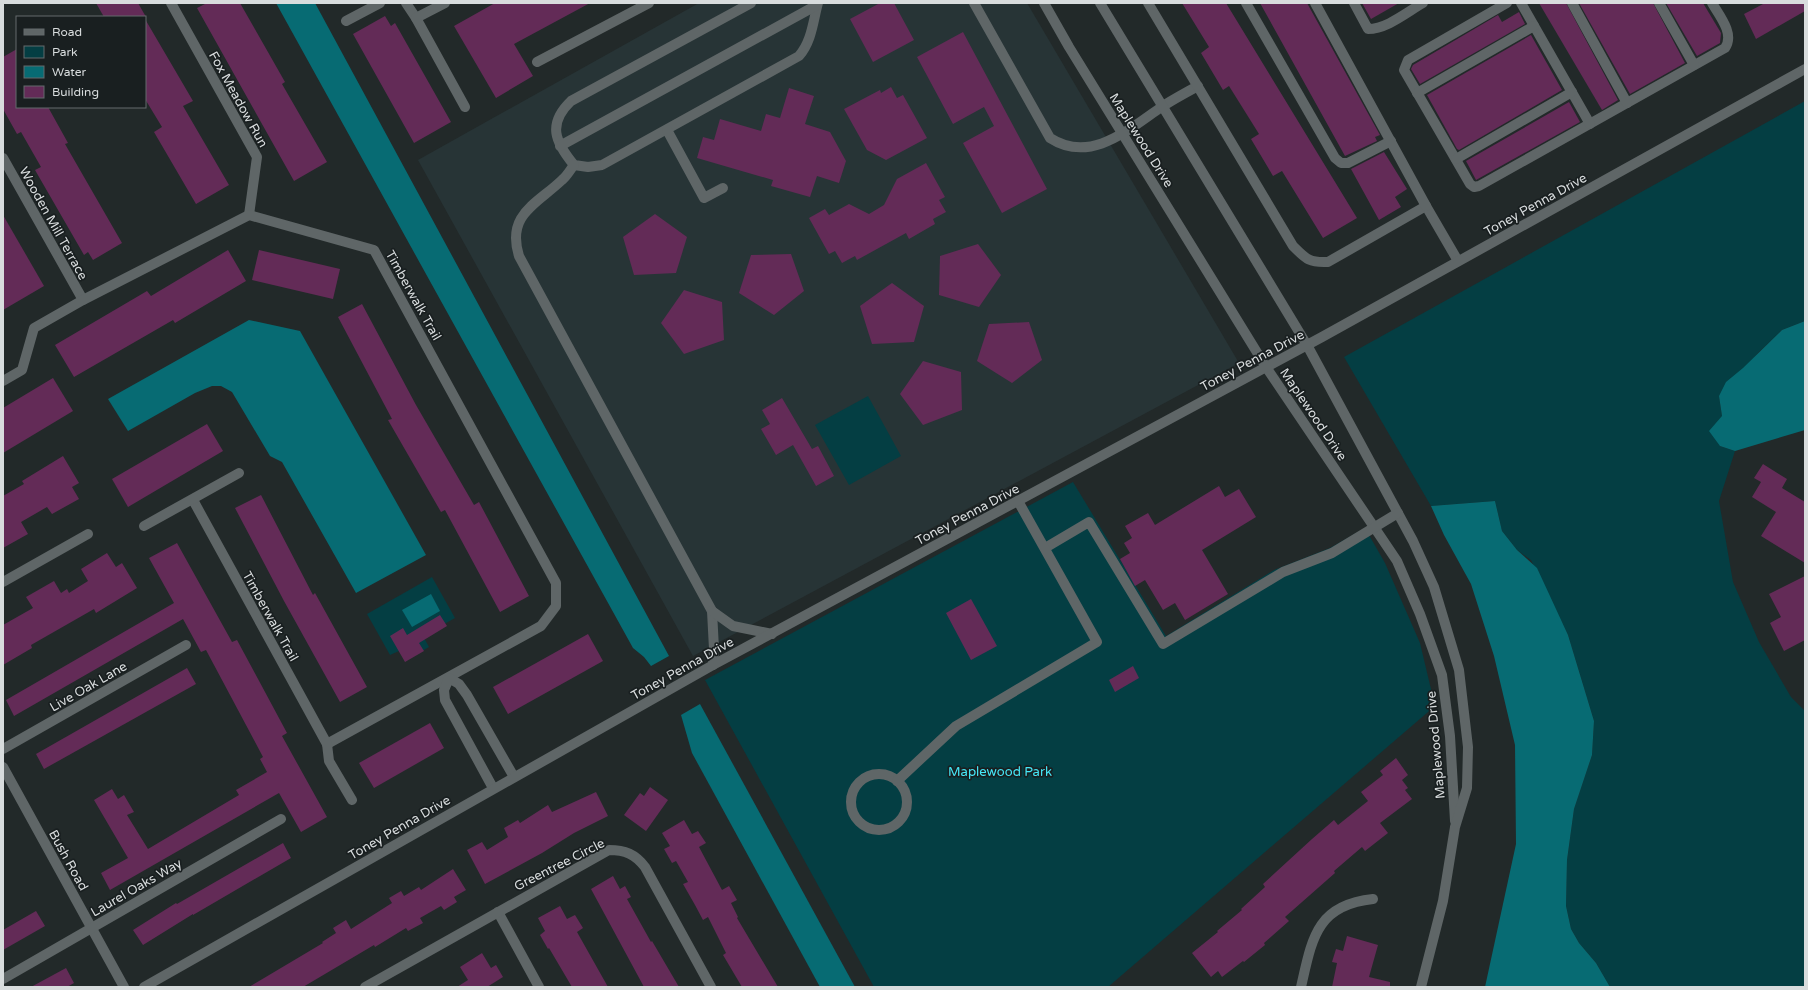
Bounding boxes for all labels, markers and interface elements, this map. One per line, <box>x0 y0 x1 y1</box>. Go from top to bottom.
legend <box>16 16 146 108</box>
text: Road <box>52 25 82 39</box>
text: Park <box>52 45 78 59</box>
street label: Fox Meadow Run <box>205 49 271 150</box>
text: Water <box>52 65 87 79</box>
text: Building <box>52 85 99 99</box>
street label: Maplewood Drive <box>1106 90 1177 191</box>
street label: Wooden Mill Terrace <box>15 164 91 283</box>
street label: Toney Penna Drive <box>1481 170 1590 240</box>
street label: Timberwalk Trail <box>382 248 445 343</box>
street label: Toney Penna Drive <box>1198 327 1307 395</box>
street label: Maplewood Drive <box>1276 365 1350 464</box>
street label: Toney Penna Drive <box>913 481 1022 549</box>
street label: Timberwalk Trail <box>239 569 302 664</box>
street label: Toney Penna Drive <box>628 634 737 704</box>
street label: Live Oak Lane <box>47 658 130 715</box>
street label: Maplewood Drive <box>1423 690 1449 800</box>
park label: Maplewood Park <box>948 764 1052 780</box>
street label: Toney Penna Drive <box>346 792 453 864</box>
street label: Bush Road <box>45 827 91 894</box>
street label: Greentree Circle <box>511 835 607 895</box>
street label: Laurel Oaks Way <box>88 855 185 920</box>

